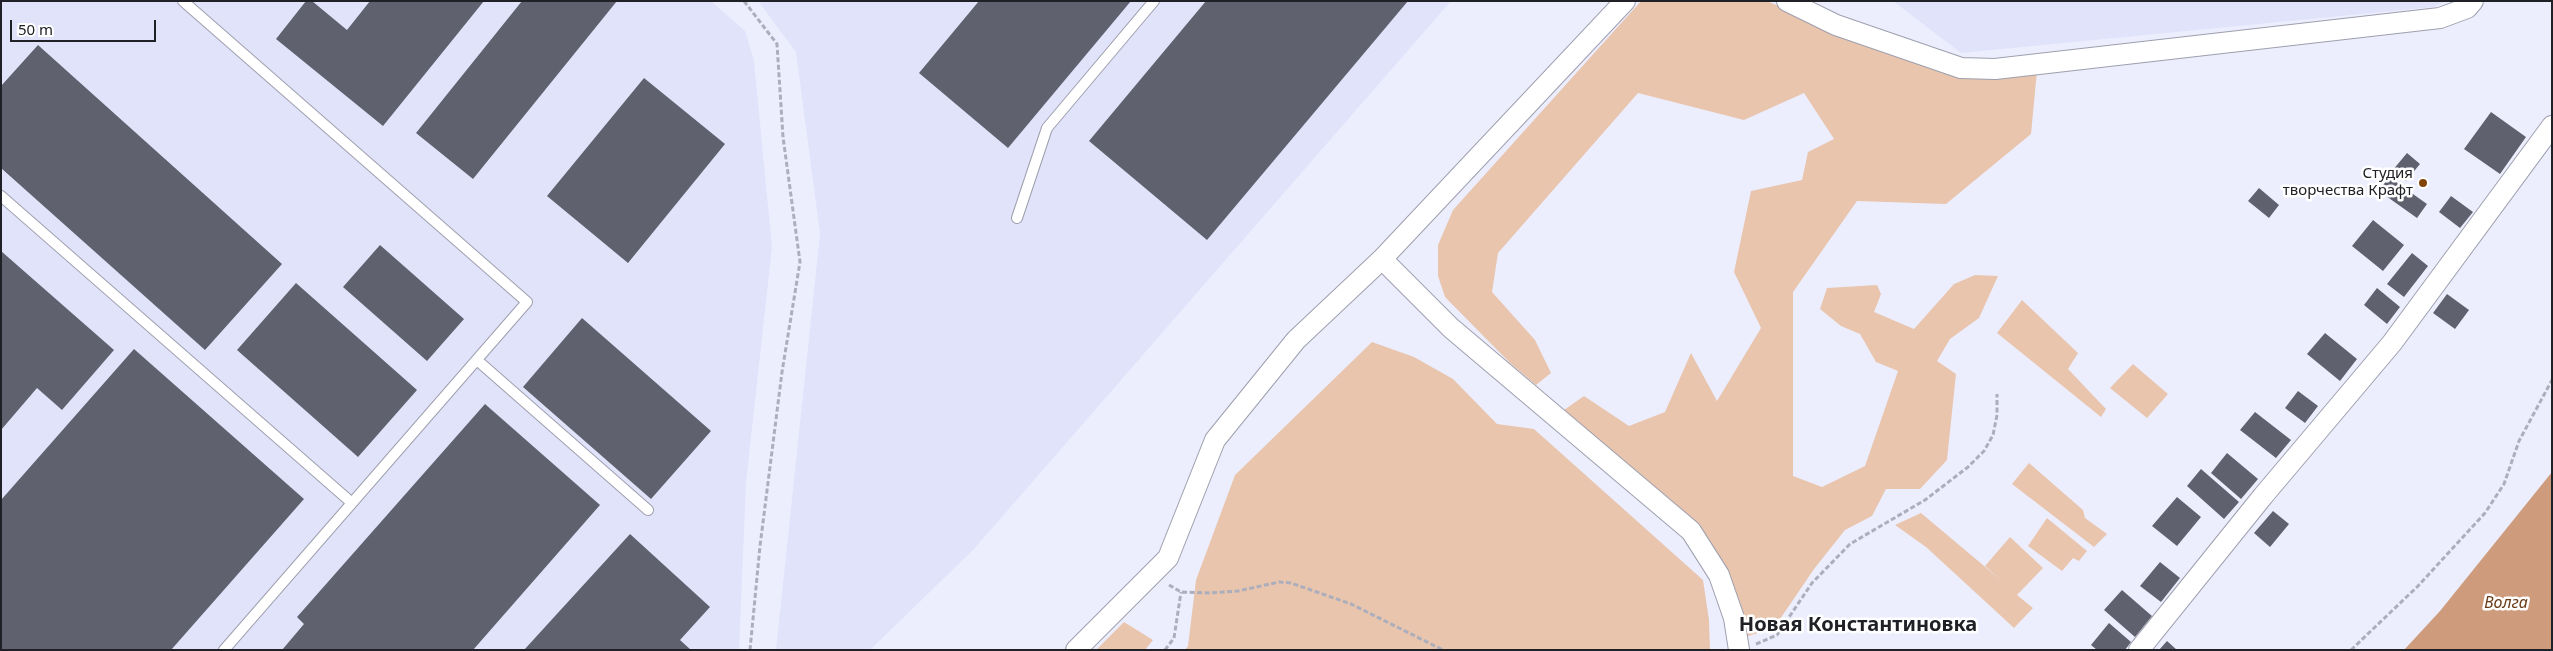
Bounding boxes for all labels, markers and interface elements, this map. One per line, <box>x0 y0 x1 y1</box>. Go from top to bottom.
scale bar <box>12 10 159 42</box>
text: 50 m <box>18 19 53 39</box>
place label: Студия творчества Крафт <box>2283 165 2413 200</box>
marker: Студия творчества Крафт <box>2417 177 2429 189</box>
water label: Волга <box>2484 593 2528 613</box>
district label: Новая Константиновка <box>1739 613 1977 637</box>

